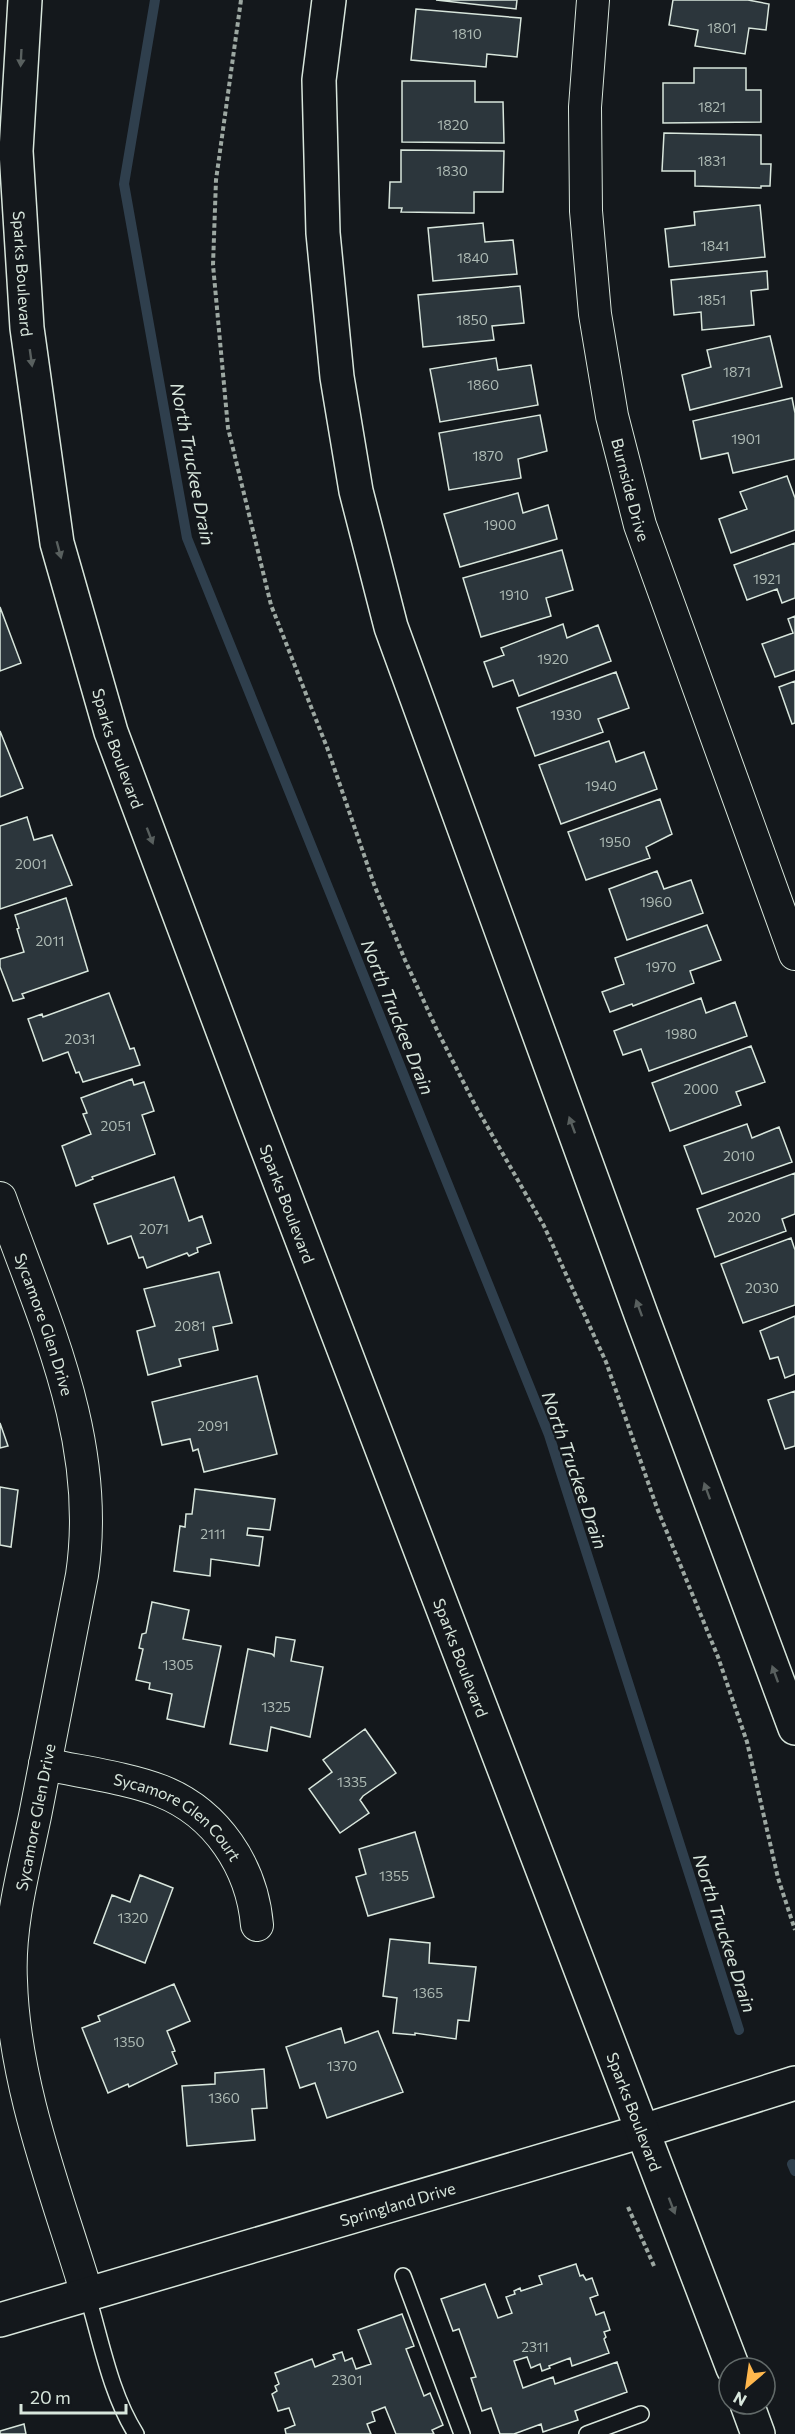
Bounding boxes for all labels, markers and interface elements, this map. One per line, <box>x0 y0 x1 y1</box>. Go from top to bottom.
house number: 1801 <box>707 19 737 36</box>
house number: 1810 <box>452 25 482 42</box>
one-way arrow <box>17 49 26 68</box>
house number: 1821 <box>698 98 726 115</box>
house number: 1820 <box>437 116 469 133</box>
house number: 1831 <box>698 152 726 169</box>
house number: 1830 <box>436 162 468 179</box>
street label: Sparks Boulevard <box>10 210 38 337</box>
house number: 1841 <box>701 237 729 254</box>
house number: 1840 <box>457 249 489 266</box>
house number: 1851 <box>698 291 726 308</box>
house number: 1850 <box>456 311 488 328</box>
one-way arrow <box>26 348 35 367</box>
house number: 1871 <box>723 363 751 380</box>
house number: 1860 <box>467 376 499 393</box>
water label: North Truckee Drain <box>166 381 220 547</box>
house number: 1901 <box>731 430 761 447</box>
street label: Burnside Drive <box>609 436 654 543</box>
house number: 1870 <box>473 447 503 464</box>
house number: 1900 <box>484 516 516 533</box>
one-way arrow <box>55 541 65 560</box>
house number: 1921 <box>753 570 781 587</box>
house number: 1910 <box>499 586 529 603</box>
house number: 1920 <box>537 650 569 667</box>
street label: Sparks Boulevard <box>89 686 148 811</box>
house number: 1930 <box>550 706 582 723</box>
house number: 1940 <box>585 777 617 794</box>
one-way arrow <box>146 827 155 845</box>
house number: 1950 <box>599 833 631 850</box>
house number: 2001 <box>15 855 47 872</box>
house number: 1960 <box>640 893 672 910</box>
house number: 2011 <box>36 932 64 949</box>
water label: North Truckee Drain <box>357 936 439 1098</box>
house number: 1970 <box>646 958 676 975</box>
house number: 1980 <box>665 1025 697 1042</box>
house number: 2031 <box>65 1030 95 1047</box>
house number: 2000 <box>683 1080 719 1097</box>
one-way arrow <box>566 1116 576 1134</box>
house number: 2051 <box>101 1117 131 1134</box>
street label: Sparks Boulevard <box>257 1141 319 1266</box>
house number: 2010 <box>723 1147 755 1164</box>
house number: 2020 <box>727 1208 761 1225</box>
house number: 2071 <box>139 1220 169 1237</box>
street label: Sycamore Glen Drive <box>12 1250 78 1398</box>
house number: 2030 <box>745 1279 779 1296</box>
one-way arrow <box>633 1299 643 1317</box>
house number: 2081 <box>174 1317 206 1334</box>
water label: North Truckee Drain <box>538 1388 612 1552</box>
house number: 2091 <box>197 1417 229 1434</box>
one-way arrow <box>701 1482 711 1500</box>
house number: 2111 <box>200 1525 226 1542</box>
street label: Sparks Boulevard <box>430 1595 493 1720</box>
house number: 1305 <box>162 1656 194 1673</box>
one-way arrow <box>769 1664 779 1682</box>
house number: 1325 <box>261 1698 291 1715</box>
street label: Sycamore Glen Drive <box>11 1742 59 1892</box>
street label: Sycamore Glen Court <box>112 1768 246 1864</box>
house number: 1335 <box>337 1773 367 1790</box>
water label: North Truckee Drain <box>689 1851 761 2015</box>
house number: 1355 <box>379 1867 409 1884</box>
house number: 1320 <box>118 1909 148 1926</box>
house number: 1365 <box>413 1984 443 2001</box>
house number: 1350 <box>113 2033 145 2050</box>
street label: Sparks Boulevard <box>604 2049 666 2174</box>
house number: 1370 <box>327 2057 357 2074</box>
house number: 1360 <box>208 2089 240 2106</box>
street label: Springland Drive <box>337 2177 457 2229</box>
one-way arrow <box>667 2197 677 2215</box>
house number: 2311 <box>521 2338 549 2355</box>
north arrow <box>717 2356 777 2416</box>
house number: 2301 <box>332 2371 362 2388</box>
scale bar <box>21 2377 126 2415</box>
text: 20 m <box>30 2386 71 2408</box>
text: N <box>730 2388 749 2411</box>

